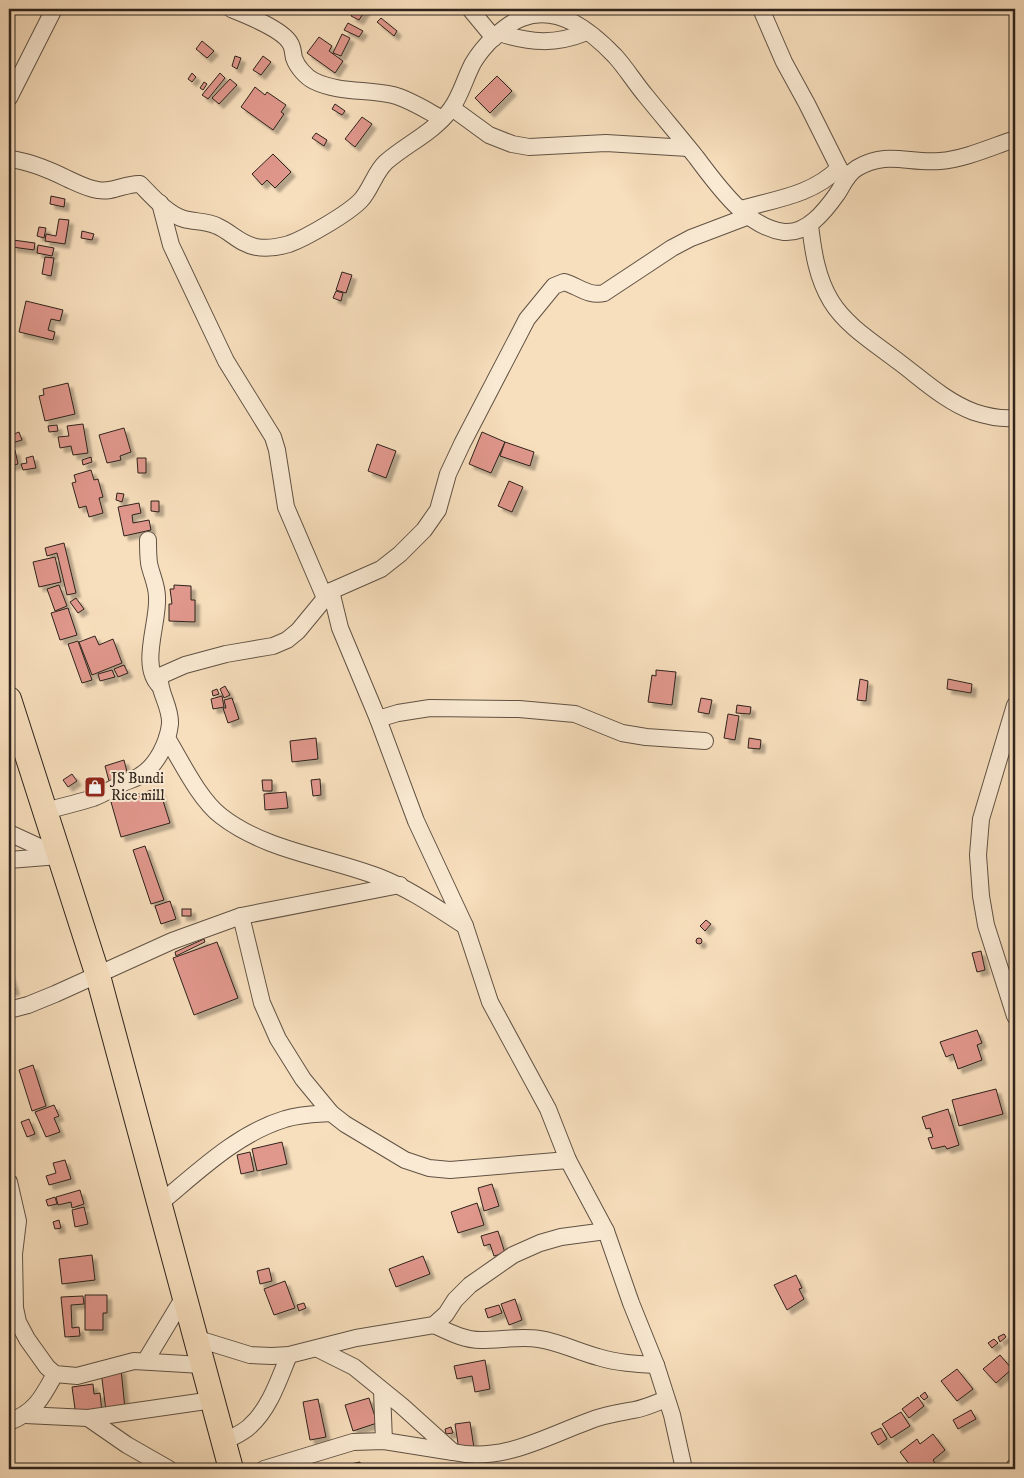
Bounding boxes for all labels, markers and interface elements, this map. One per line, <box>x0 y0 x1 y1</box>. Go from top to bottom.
place label: JS Bundi Rice mill <box>109 769 165 805</box>
shop icon: JS Bundi Rice mill <box>83 775 107 799</box>

